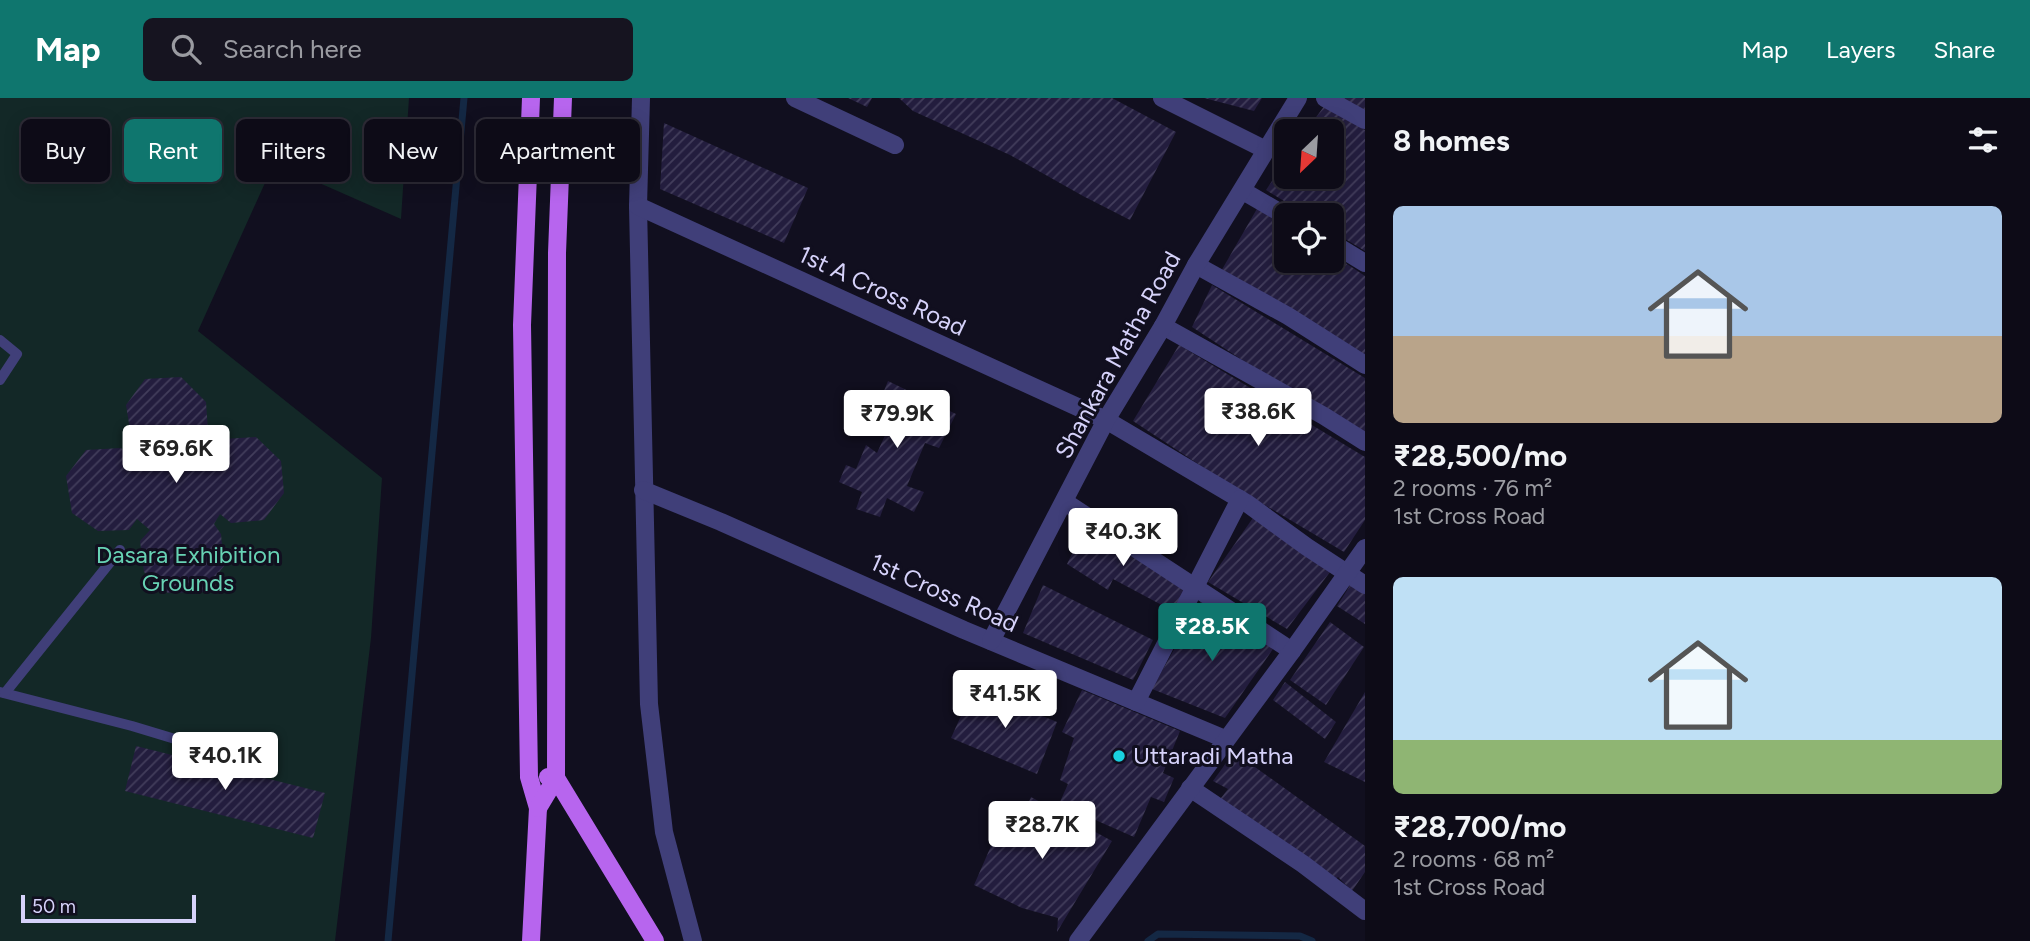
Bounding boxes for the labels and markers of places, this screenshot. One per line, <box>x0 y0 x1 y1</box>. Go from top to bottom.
pin: ₹38.6K <box>1201 388 1315 448</box>
pin: ₹79.9K <box>840 390 954 450</box>
pin: ₹69.6K <box>119 426 233 485</box>
pin: ₹40.3K <box>1066 508 1180 568</box>
pin: ₹28.5K <box>1155 603 1269 663</box>
pin: ₹41.5K <box>948 670 1062 730</box>
pin: ₹40.1K <box>168 732 282 792</box>
place label: Uttaradi Matha <box>1133 741 1293 770</box>
marker: Uttaradi Matha <box>1111 748 1127 764</box>
pin: ₹28.7K <box>985 802 1099 861</box>

